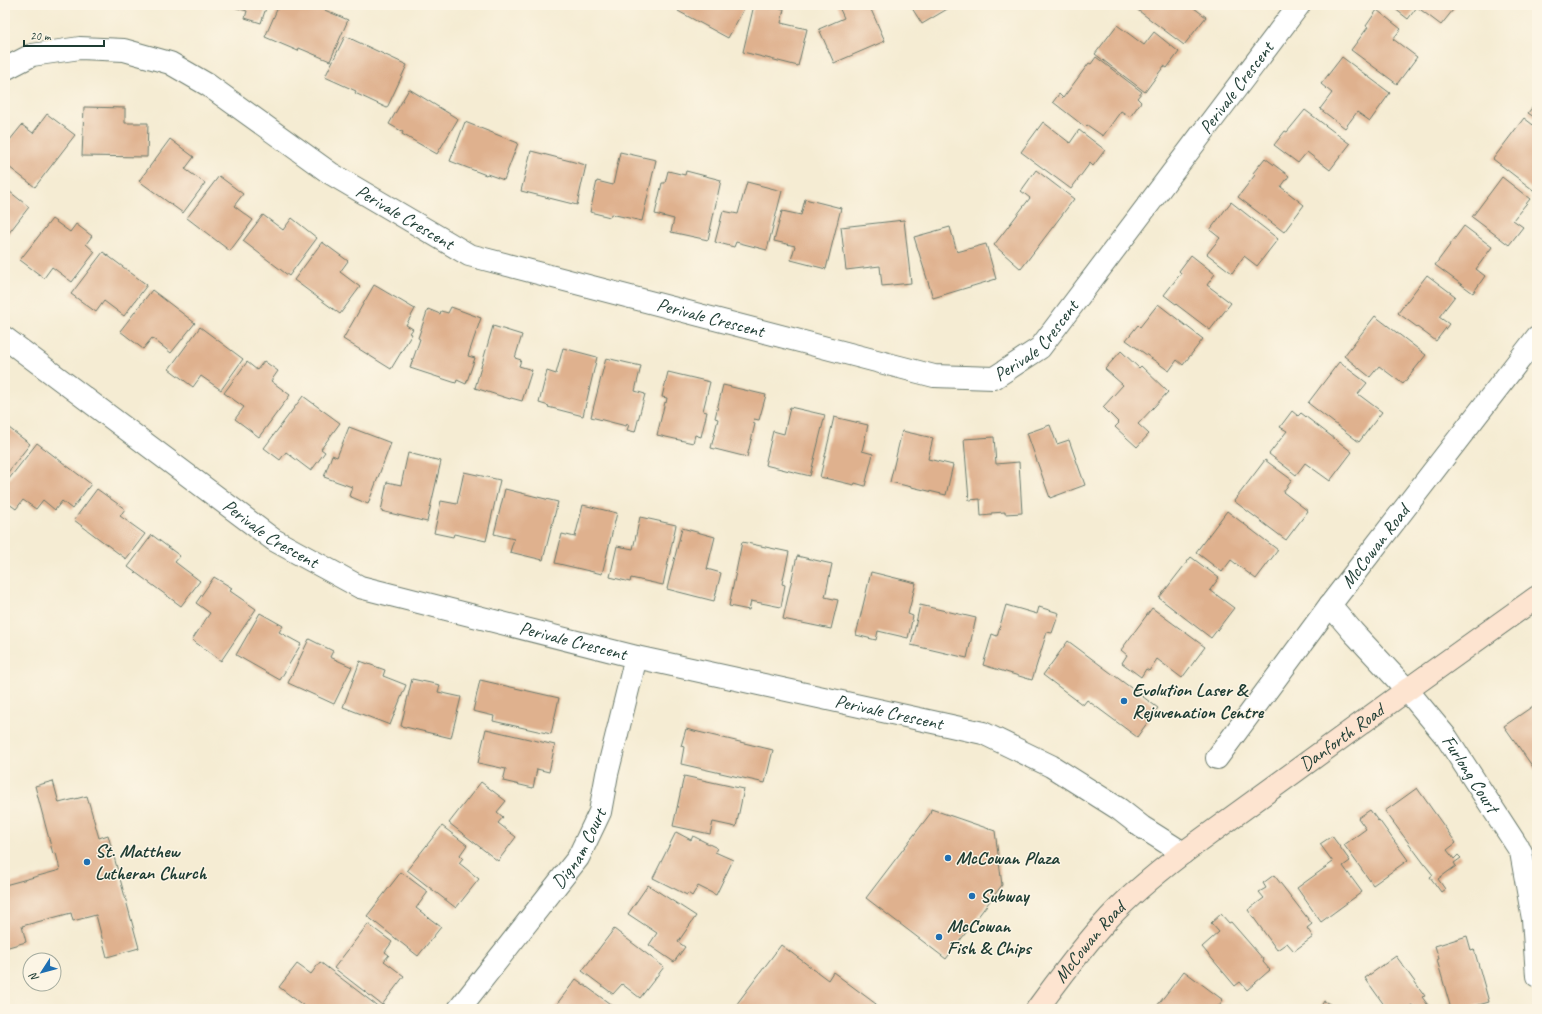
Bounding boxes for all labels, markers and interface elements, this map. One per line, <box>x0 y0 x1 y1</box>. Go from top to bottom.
scale bar <box>24 22 104 48</box>
text: 20 m <box>30 28 52 44</box>
street label: Perivale Crescent <box>1194 35 1280 139</box>
street label: Perivale Crescent <box>351 179 460 256</box>
street label: Perivale Crescent <box>654 292 768 344</box>
street label: Perivale Crescent <box>989 294 1085 387</box>
street label: Perivale Crescent <box>218 494 324 575</box>
street label: McCowan Road <box>1335 497 1417 593</box>
street label: Perivale Crescent <box>517 616 631 667</box>
place label: Evolution Laser & Rejuvenation Centre <box>1132 678 1265 724</box>
street label: Perivale Crescent <box>833 689 947 736</box>
marker: Evolution Laser & Rejuvenation Centre <box>1119 696 1129 706</box>
street label: Danforth Road <box>1295 697 1391 776</box>
street label: Furlong Court <box>1436 730 1506 820</box>
street label: Dignam Court <box>546 803 613 893</box>
place label: St. Matthew Lutheran Church <box>95 839 208 885</box>
place label: McCowan Plaza <box>956 846 1060 870</box>
marker: McCowan Plaza <box>943 853 953 863</box>
marker: St. Matthew Lutheran Church <box>82 857 92 867</box>
place label: Subway <box>980 884 1031 908</box>
marker: Subway <box>967 891 977 901</box>
street label: McCowan Road <box>1049 894 1133 988</box>
place label: McCowan Fish & Chips <box>947 914 1033 960</box>
marker: McCowan Fish & Chips <box>934 932 944 942</box>
north arrow <box>22 952 62 992</box>
text: N <box>25 969 42 985</box>

